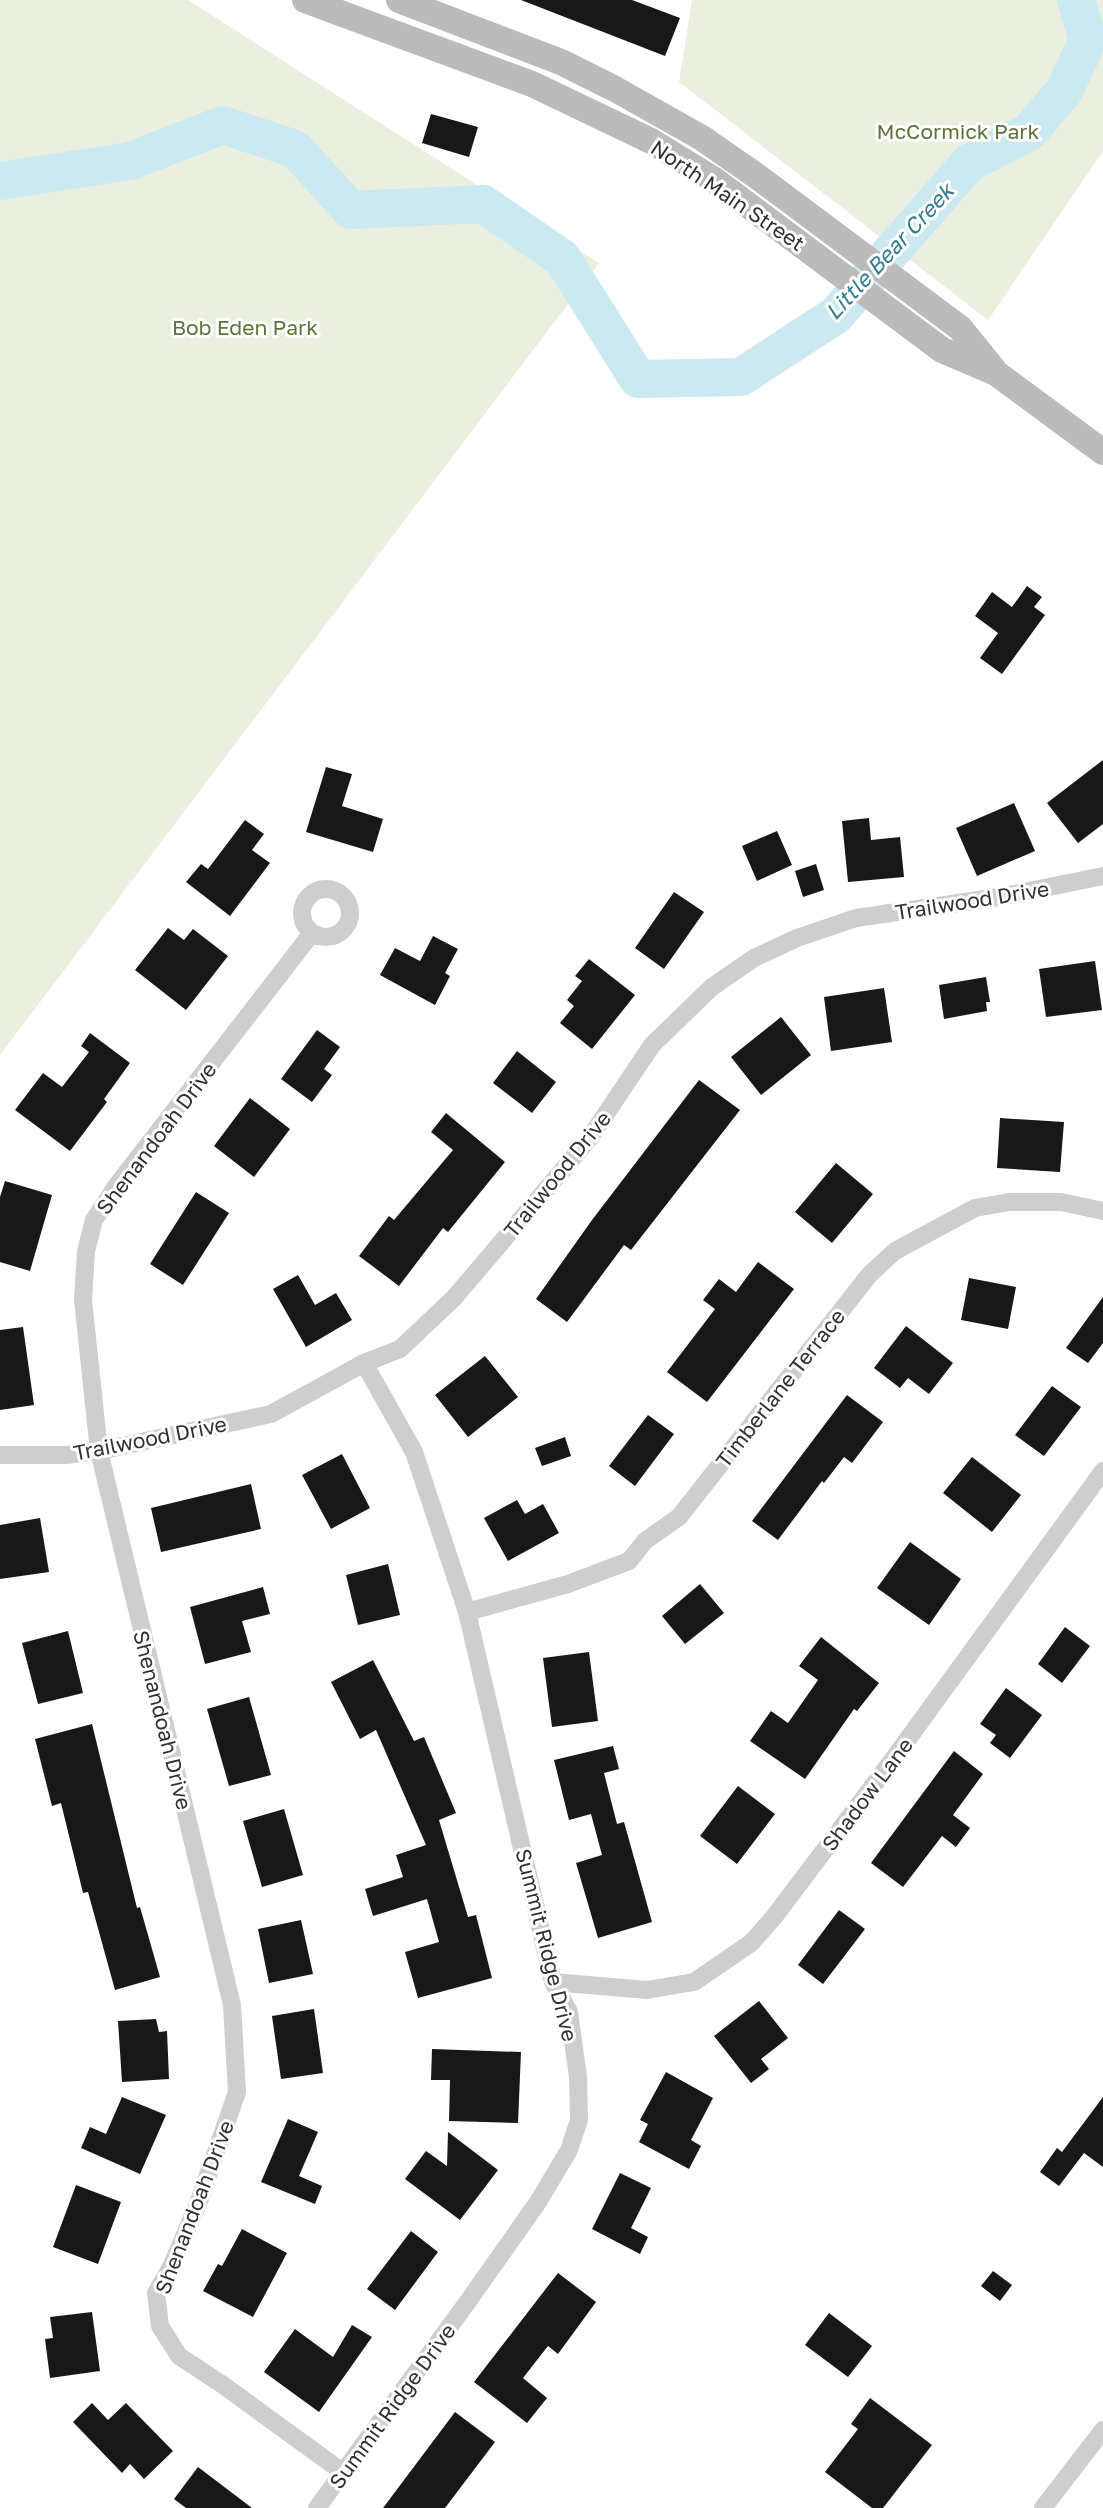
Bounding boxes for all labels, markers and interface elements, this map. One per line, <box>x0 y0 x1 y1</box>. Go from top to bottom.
park label: McCormick Park <box>877 118 1040 144</box>
street label: North Main Street <box>646 134 810 256</box>
water label: Little Bear Creek <box>819 175 961 325</box>
park label: Bob Eden Park <box>172 314 318 340</box>
street label: Trailwood Drive <box>893 875 1051 925</box>
street label: Shenandoah Drive <box>90 1057 222 1219</box>
street label: Trailwood Drive <box>498 1105 616 1243</box>
street label: Timberlane Terrace <box>710 1303 850 1473</box>
street label: Trailwood Drive <box>71 1410 229 1466</box>
street label: Shenandoah Drive <box>128 1628 198 1812</box>
street label: Shadow Lane <box>816 1732 918 1856</box>
street label: Summit Ridge Drive <box>510 1846 584 2044</box>
street label: Shenandoah Drive <box>149 2117 239 2297</box>
street label: Summit Ridge Drive <box>323 2318 461 2494</box>

